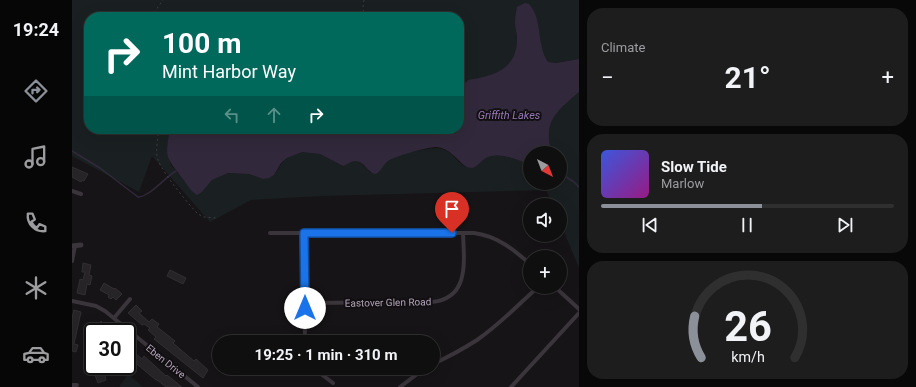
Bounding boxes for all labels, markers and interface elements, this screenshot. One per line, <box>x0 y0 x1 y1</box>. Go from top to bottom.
text: 19:24 <box>13 19 59 40</box>
text: 100 m <box>162 27 241 60</box>
icon: right <box>96 28 148 80</box>
text: Climate <box>601 40 645 55</box>
text: 21° <box>724 60 771 95</box>
text: Mint Harbor Way <box>162 61 296 82</box>
text: − <box>601 65 614 90</box>
text: + <box>882 65 894 90</box>
icon: directions <box>22 77 50 105</box>
icon: left <box>221 104 243 126</box>
icon: ahead <box>263 104 285 126</box>
icon: right <box>305 104 327 126</box>
water label: Griffith Lakes <box>478 109 541 122</box>
icon: music <box>22 143 50 171</box>
north arrow <box>523 146 567 190</box>
map controls <box>523 146 567 294</box>
text: Slow Tide <box>661 158 727 176</box>
text: Marlow <box>661 176 704 191</box>
pin <box>435 192 469 233</box>
icon: arrive <box>441 198 463 220</box>
button: sound <box>523 198 567 242</box>
icon: phone <box>22 209 50 237</box>
icon: previous <box>639 214 661 236</box>
icon: pause <box>736 214 758 236</box>
icon: next <box>834 214 856 236</box>
button: + <box>523 250 567 294</box>
icon: climate <box>22 274 50 302</box>
position arrow <box>284 287 326 329</box>
street label: Eastover Glen Road <box>345 296 431 309</box>
text: 26 <box>724 302 771 351</box>
speed limit sign: 30 <box>84 323 136 375</box>
icon: car <box>22 340 50 368</box>
street label: Eben Drive <box>144 342 187 380</box>
text: 19:25 · 1 min · 310 m <box>255 346 397 364</box>
text: km/h <box>731 348 764 364</box>

